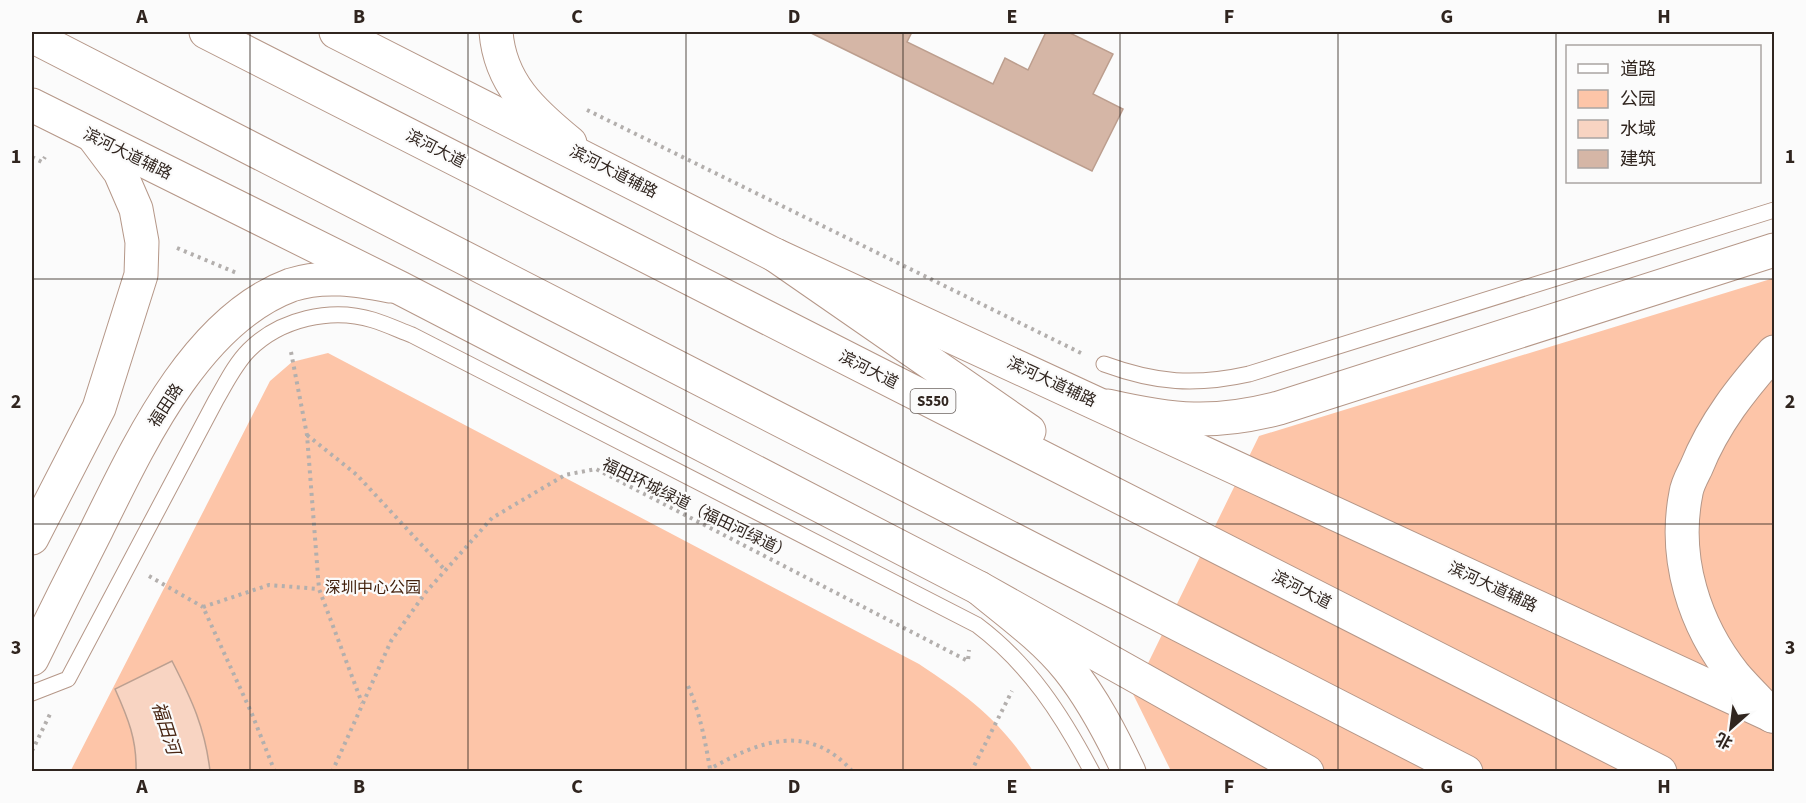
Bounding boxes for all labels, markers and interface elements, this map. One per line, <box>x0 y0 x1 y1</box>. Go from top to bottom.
text: A <box>135 3 148 31</box>
text: B <box>353 3 365 31</box>
text: C <box>571 3 583 31</box>
text: D <box>788 3 800 31</box>
text: E <box>1007 3 1017 31</box>
text: F <box>1224 3 1234 31</box>
text: G <box>1441 3 1453 31</box>
text: H <box>1657 3 1671 31</box>
legend <box>1566 45 1761 183</box>
text: 道路 <box>1620 57 1656 82</box>
text: 公园 <box>1620 87 1656 112</box>
text: 水域 <box>1620 117 1656 142</box>
street label: 滨河大道辅路 <box>80 123 176 185</box>
street label: 滨河大道 <box>402 125 469 173</box>
street label: 滨河大道辅路 <box>566 140 661 203</box>
text: 1 <box>11 143 21 171</box>
text: 1 <box>1785 143 1795 171</box>
text: 建筑 <box>1620 147 1656 172</box>
street label: 滨河大道 <box>835 346 902 394</box>
street label: 滨河大道辅路 <box>1003 352 1100 412</box>
street label: 福田路 <box>144 379 188 432</box>
text: 2 <box>11 388 21 416</box>
text: 2 <box>1785 388 1795 416</box>
road number: S550 <box>910 389 956 413</box>
street label: 福田环城绿道（福田河绿道） <box>598 453 795 564</box>
street label: 滨河大道辅路 <box>1444 557 1541 617</box>
street label: 滨河大道 <box>1268 566 1335 614</box>
park label: 深圳中心公园 <box>325 577 421 599</box>
text: 3 <box>11 634 21 662</box>
text: 3 <box>1785 634 1795 662</box>
north arrow <box>1701 698 1761 758</box>
water label: 福田河 <box>145 699 187 761</box>
text: 北 <box>1712 727 1737 754</box>
text: A <box>135 773 148 801</box>
text: B <box>353 773 365 801</box>
text: C <box>571 773 583 801</box>
text: D <box>788 773 800 801</box>
text: E <box>1007 773 1017 801</box>
text: F <box>1224 773 1234 801</box>
text: G <box>1441 773 1453 801</box>
text: H <box>1657 773 1671 801</box>

